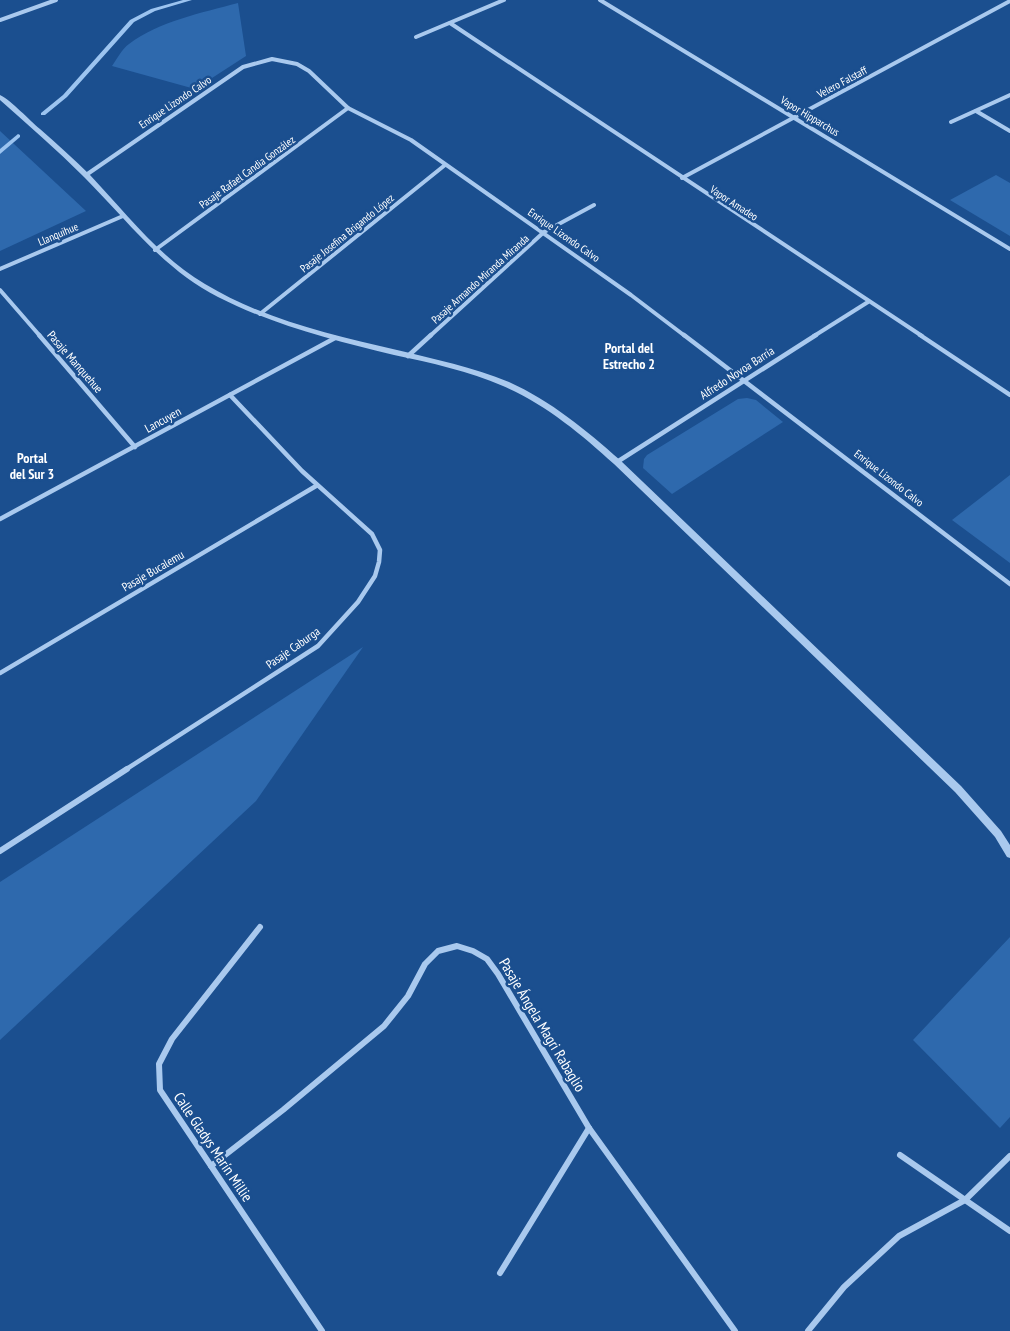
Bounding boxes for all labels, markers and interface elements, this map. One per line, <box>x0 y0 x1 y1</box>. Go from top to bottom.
street label: Velero Falstaff <box>814 62 870 101</box>
street label: Enrique Lizondo Calvo <box>136 72 214 131</box>
street label: Vapor Hipparchus <box>777 92 842 139</box>
street label: Pasaje Rafael Candia González <box>196 132 298 211</box>
street label: Vapor Amadeo <box>707 182 761 224</box>
street label: Pasaje Josefina Brigando López <box>297 191 397 275</box>
street label: Enrique Lizondo Calvo <box>525 205 603 265</box>
street label: Llanquihue <box>36 219 81 249</box>
street label: Pasaje Armando Miranda Miranda <box>428 231 532 327</box>
street label: Pasaje Manquehue <box>44 328 106 396</box>
district label: Portal del Estrecho 2 <box>603 339 655 373</box>
street label: Alfredo Novoa Barría <box>697 343 777 402</box>
street label: Lancuyen <box>142 404 183 436</box>
street label: Enrique Lizondo Calvo <box>851 446 927 510</box>
district label: Portal del Sur 3 <box>10 449 54 483</box>
street label: Pasaje Bucalemu <box>119 547 187 594</box>
street label: Pasaje Caburga <box>263 623 323 672</box>
street label: Pasaje Ángela Magri Rabaglio <box>495 954 590 1095</box>
street label: Calle Gladys Marín Millie <box>170 1088 257 1205</box>

